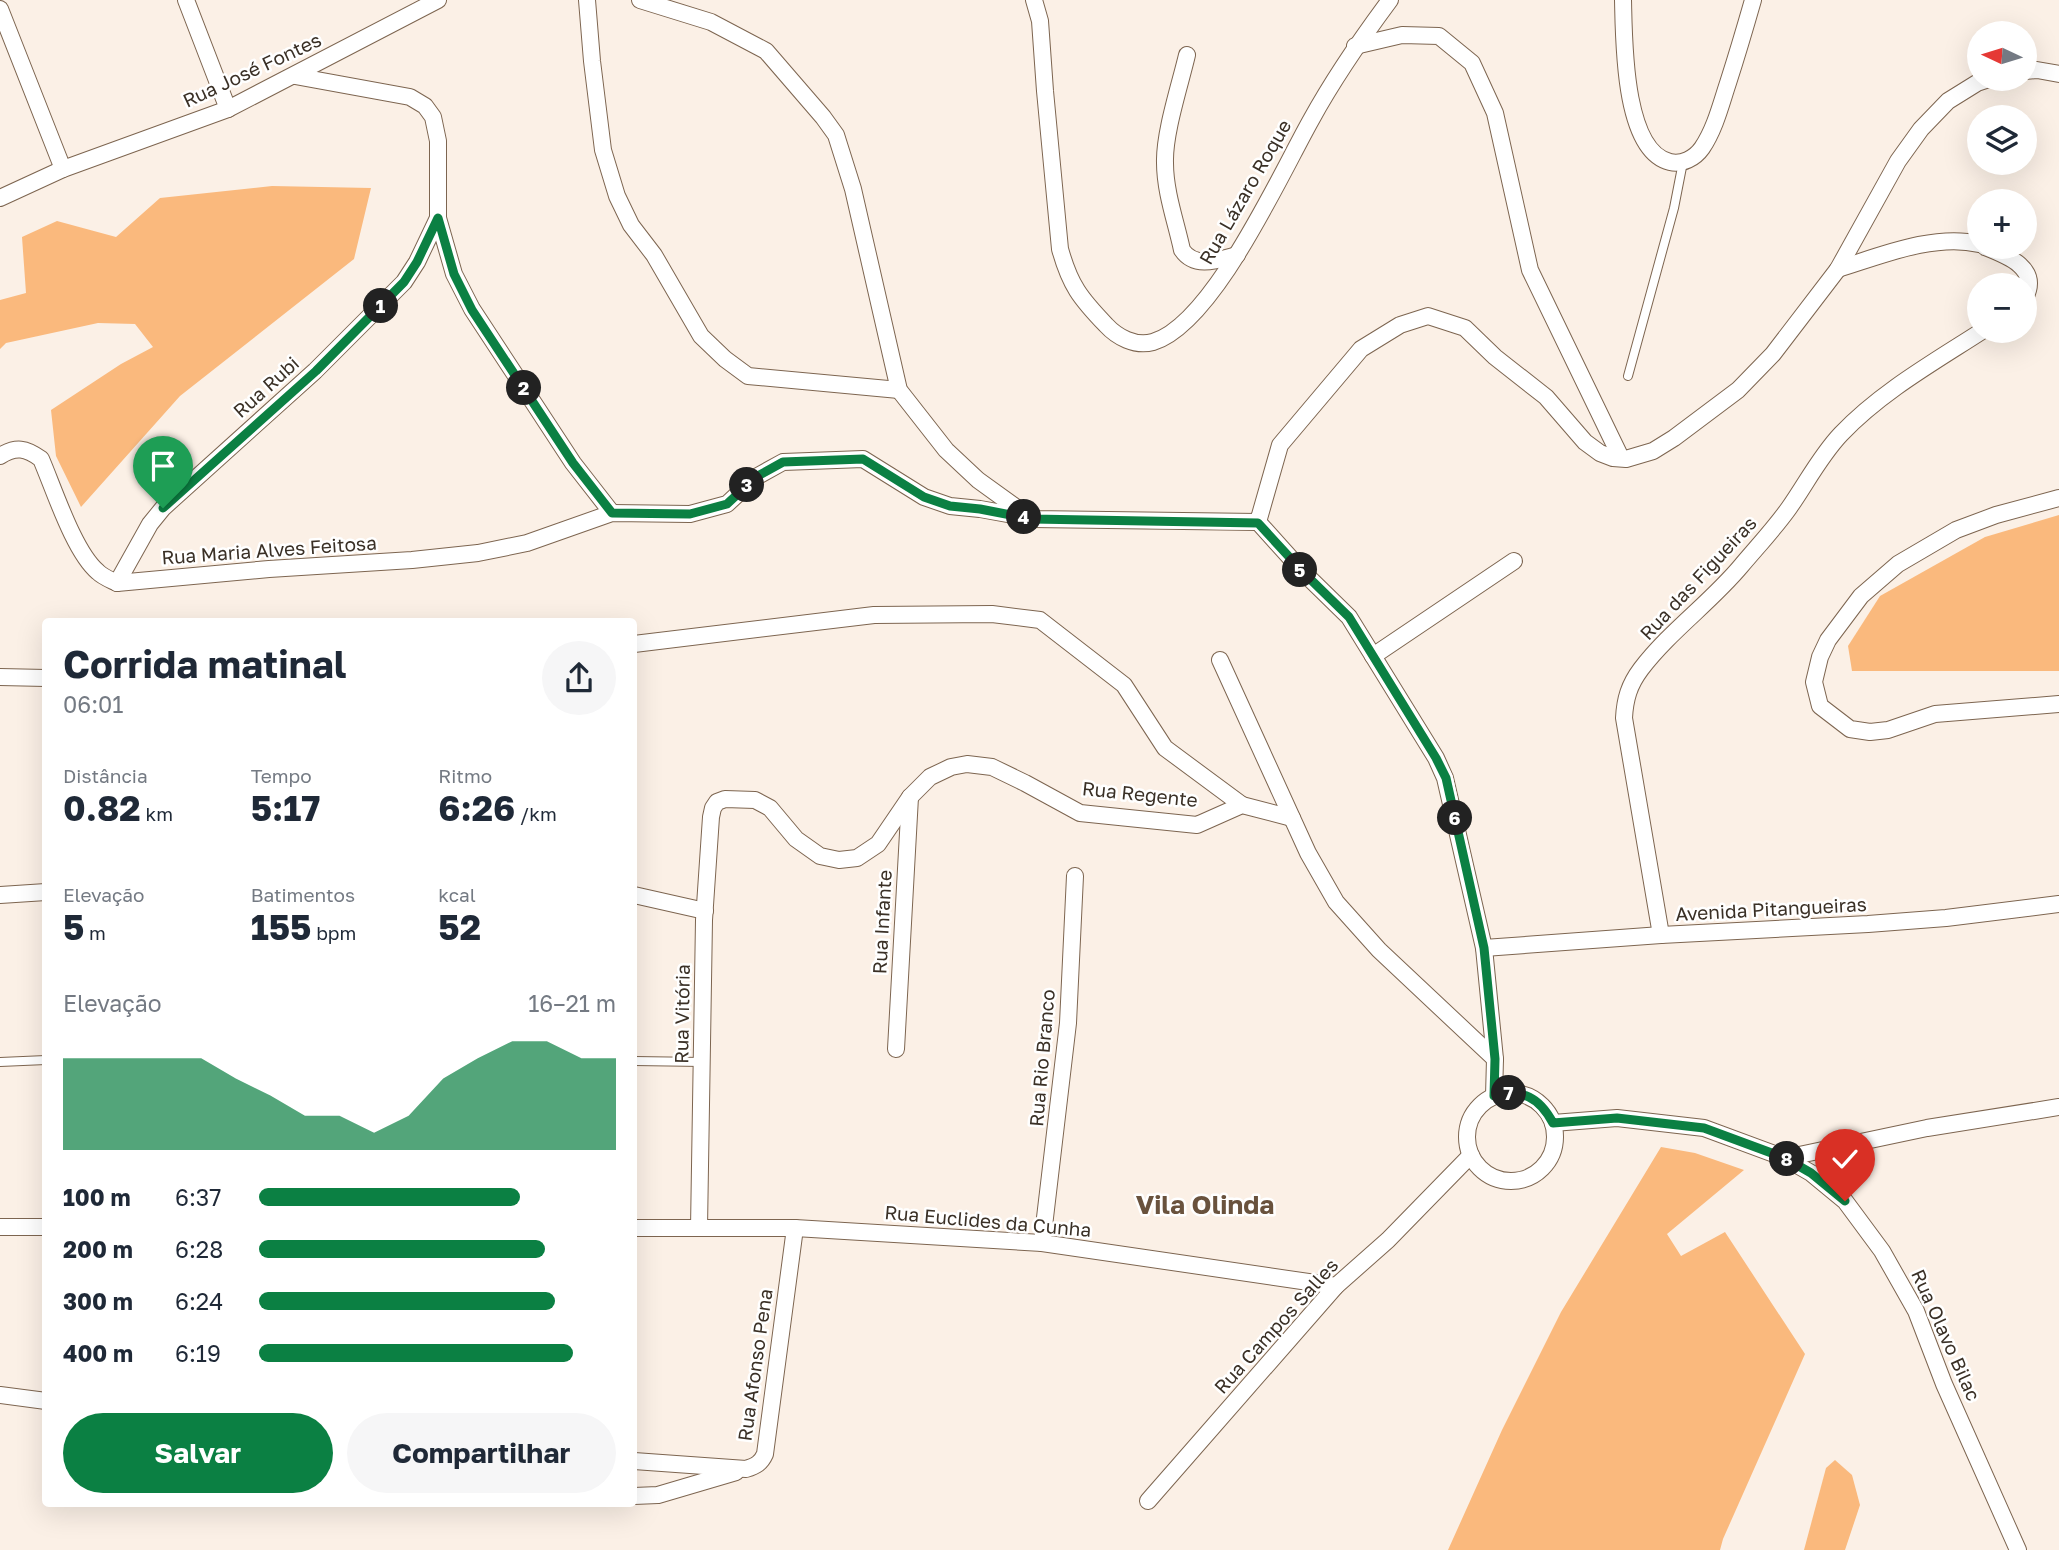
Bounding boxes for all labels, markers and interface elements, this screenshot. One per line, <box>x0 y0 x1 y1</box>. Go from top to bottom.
north arrow <box>1967 21 2037 91</box>
map controls <box>1967 21 2037 343</box>
street label: Rua José Fontes <box>179 27 325 112</box>
button: layers <box>1967 105 2037 175</box>
street label: Rua Lázaro Roque <box>1194 115 1295 268</box>
button: + <box>1967 189 2037 259</box>
button: − <box>1967 273 2037 343</box>
pin: 1 <box>364 288 398 324</box>
text: 1 <box>376 294 385 317</box>
street label: Rua Rubi <box>228 351 303 422</box>
pin: 2 <box>506 370 542 406</box>
text: 2 <box>518 376 529 399</box>
pin <box>133 436 193 508</box>
icon: arrive <box>144 447 182 485</box>
pin: 3 <box>730 468 764 503</box>
text: 3 <box>741 473 752 496</box>
pin: 4 <box>1006 500 1042 534</box>
text: 4 <box>1018 505 1029 528</box>
street label: Rua das Figueiras <box>1634 511 1761 644</box>
street label: Rua Maria Alves Feitosa <box>161 531 377 568</box>
pin: 5 <box>1282 552 1318 588</box>
text: 5 <box>1294 558 1305 581</box>
text: Corrida matinal <box>63 641 346 686</box>
button: share <box>542 641 616 715</box>
text: 06:01 <box>63 690 124 718</box>
text: Distância <box>63 764 148 787</box>
text: Tempo <box>251 764 312 787</box>
text: Ritmo <box>438 764 492 787</box>
street label: Rua Regente <box>1081 776 1199 811</box>
text: 0.82 <box>63 787 141 829</box>
text: 5:17 <box>251 787 320 829</box>
text: 6:26 <box>438 787 515 829</box>
pin: 6 <box>1438 800 1472 836</box>
text: km <box>141 802 173 825</box>
text: /km <box>515 802 557 825</box>
text: 6 <box>1448 806 1461 829</box>
street label: Rua Infante <box>867 869 896 975</box>
text: Elevação <box>63 883 144 906</box>
text: Batimentos <box>251 883 355 906</box>
text: kcal <box>438 883 476 906</box>
street label: Avenida Pitangueiras <box>1675 892 1867 925</box>
text: 5 <box>63 906 84 948</box>
text: 155 <box>251 906 311 948</box>
text: 52 <box>438 906 481 948</box>
text: m <box>84 921 106 944</box>
text: bpm <box>311 921 356 944</box>
street label: Rua Vitória <box>669 964 694 1064</box>
street label: Rua Rio Branco <box>1024 988 1059 1128</box>
text: Elevação <box>63 989 162 1017</box>
text: 16–21 m <box>528 989 616 1017</box>
pin: 7 <box>1492 1076 1526 1110</box>
text: 7 <box>1503 1081 1514 1104</box>
pin <box>1815 1129 1875 1201</box>
icon: check <box>1826 1140 1864 1178</box>
pin: 8 <box>1770 1142 1804 1176</box>
text: 8 <box>1780 1147 1793 1170</box>
text: 100 m <box>63 1183 131 1211</box>
text: 6:37 <box>175 1183 221 1211</box>
district label: Vila Olinda <box>1136 1189 1274 1220</box>
street label: Rua Euclides da Cunha <box>884 1200 1092 1241</box>
text: 200 m <box>63 1235 133 1263</box>
text: 6:28 <box>175 1235 223 1263</box>
street label: Rua Campos Salles <box>1209 1253 1342 1398</box>
street label: Rua Olavo Bilac <box>1907 1266 1986 1404</box>
text: 300 m <box>63 1287 133 1315</box>
text: 6:24 <box>175 1287 223 1315</box>
street label: Rua Afonso Pena <box>732 1287 777 1443</box>
text: 400 m <box>63 1339 133 1367</box>
text: 6:19 <box>175 1339 221 1367</box>
button: Salvar <box>63 1413 333 1493</box>
button: Compartilhar <box>347 1413 616 1493</box>

